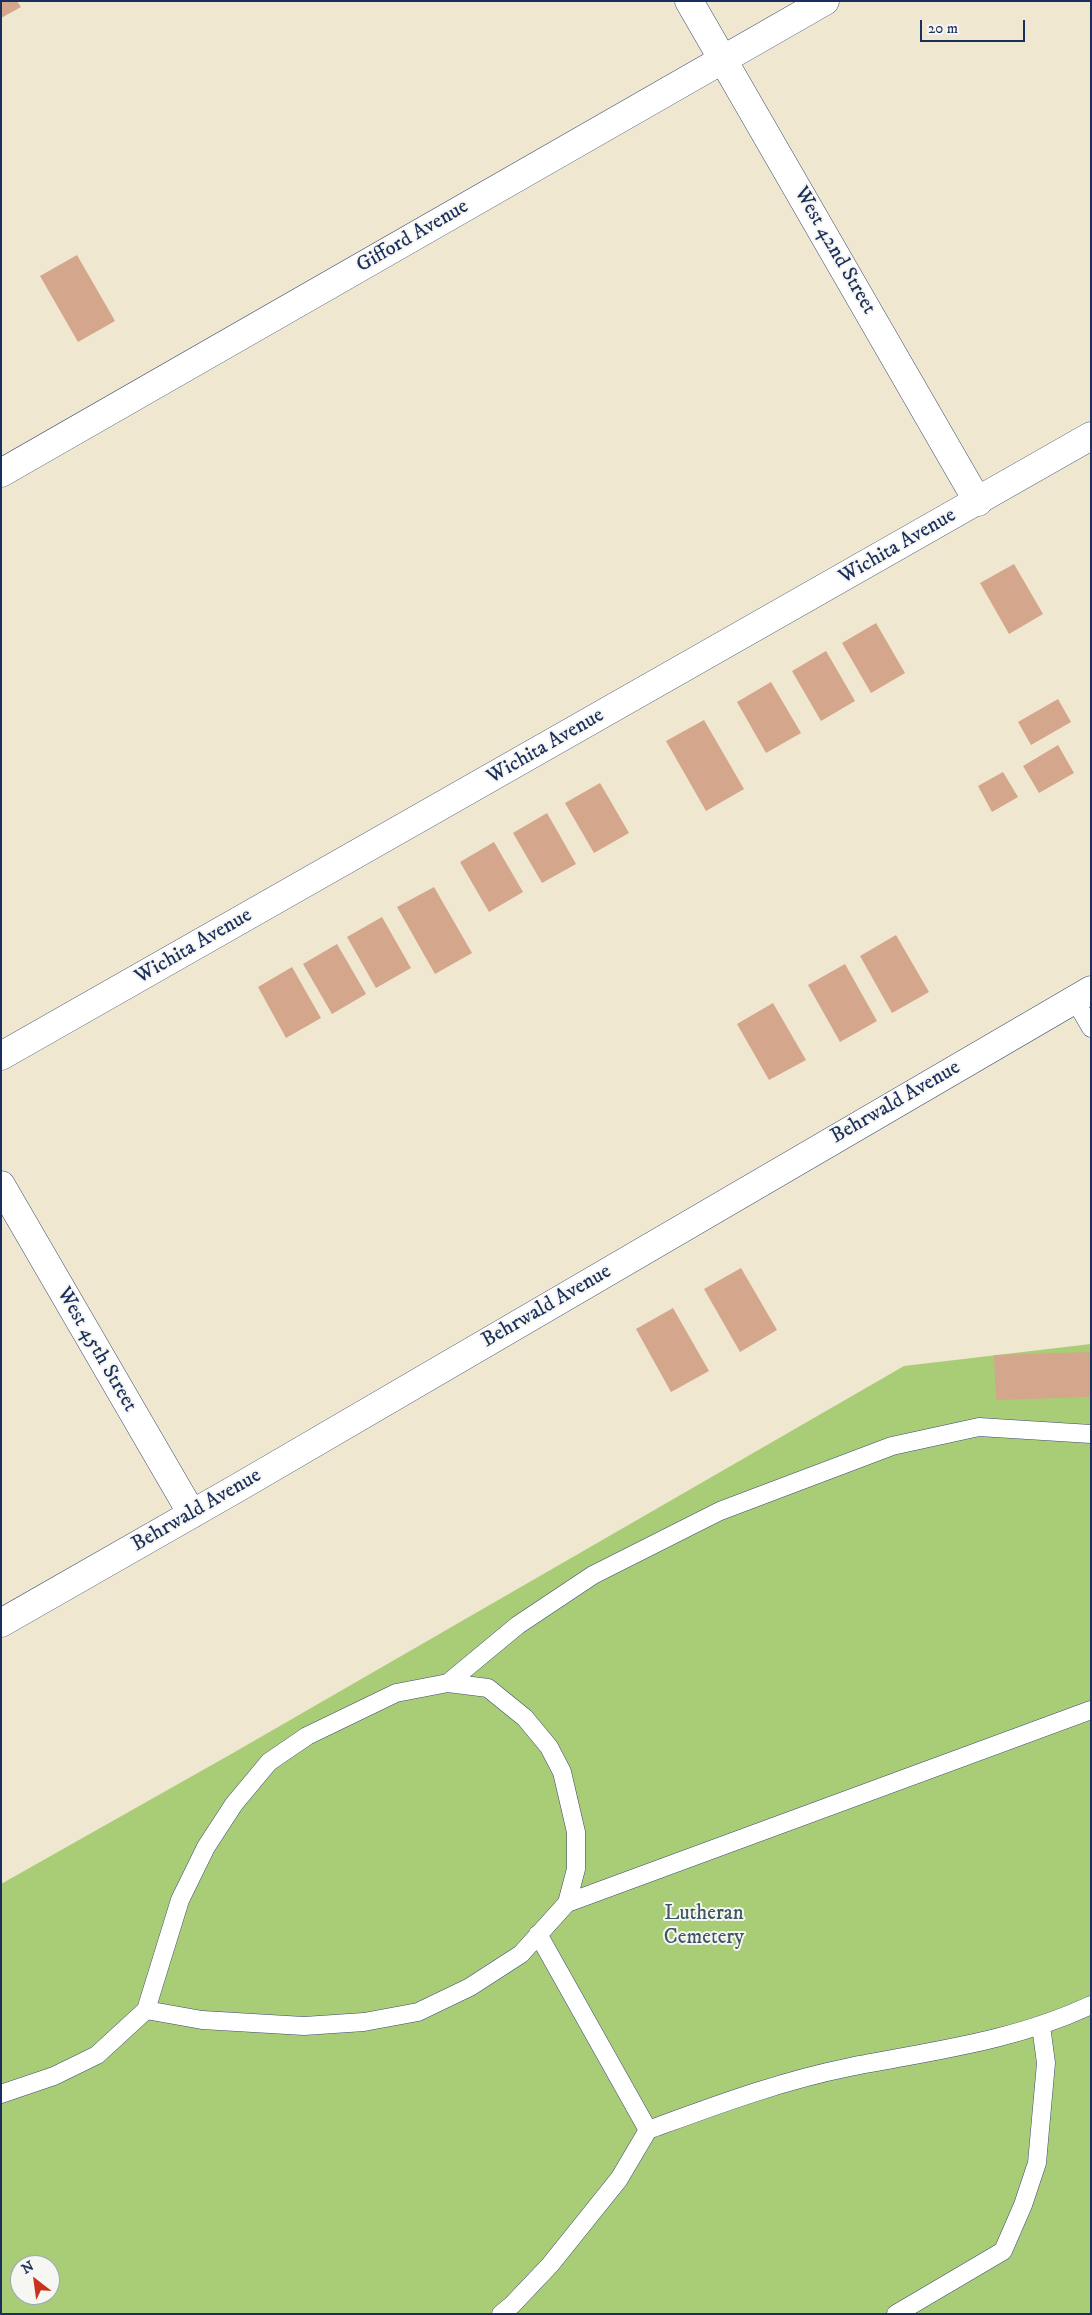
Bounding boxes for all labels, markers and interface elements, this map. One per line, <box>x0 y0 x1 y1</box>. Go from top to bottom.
scale bar <box>922 10 1027 42</box>
text: 20 m <box>928 19 958 38</box>
street label: West 42nd Street <box>787 183 881 319</box>
street label: Gifford Avenue <box>352 195 474 279</box>
street label: Wichita Avenue <box>835 503 961 591</box>
street label: Wichita Avenue <box>483 703 609 791</box>
street label: Wichita Avenue <box>131 903 257 991</box>
street label: Behrwald Avenue <box>827 1056 965 1150</box>
street label: Behrwald Avenue <box>478 1260 616 1354</box>
street label: West 45th Street <box>50 1283 142 1417</box>
street label: Behrwald Avenue <box>128 1464 266 1558</box>
park label: Lutheran Cemetery <box>664 1902 744 1952</box>
north arrow <box>10 2255 60 2305</box>
text: N <box>19 2257 37 2279</box>

